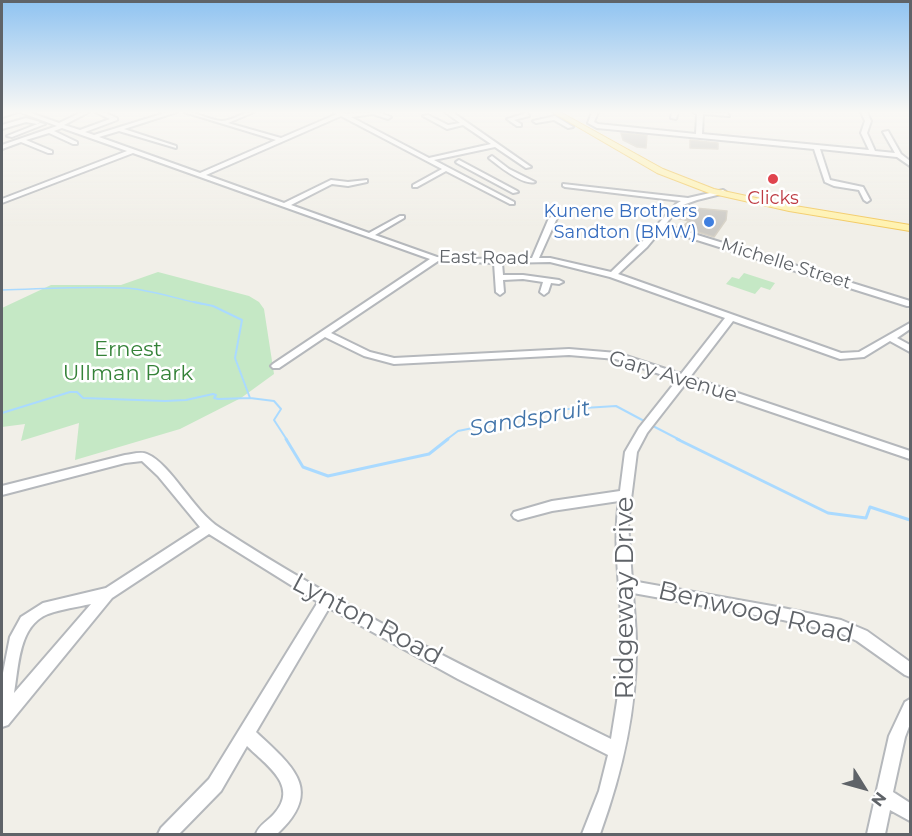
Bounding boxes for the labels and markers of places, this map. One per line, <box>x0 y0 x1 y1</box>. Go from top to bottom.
marker: Clicks <box>766 172 780 186</box>
place label: Clicks <box>747 188 799 210</box>
place label: Kunene Brothers Sandton (BMW) <box>543 201 697 244</box>
marker: Kunene Brothers Sandton (BMW) <box>702 215 716 229</box>

